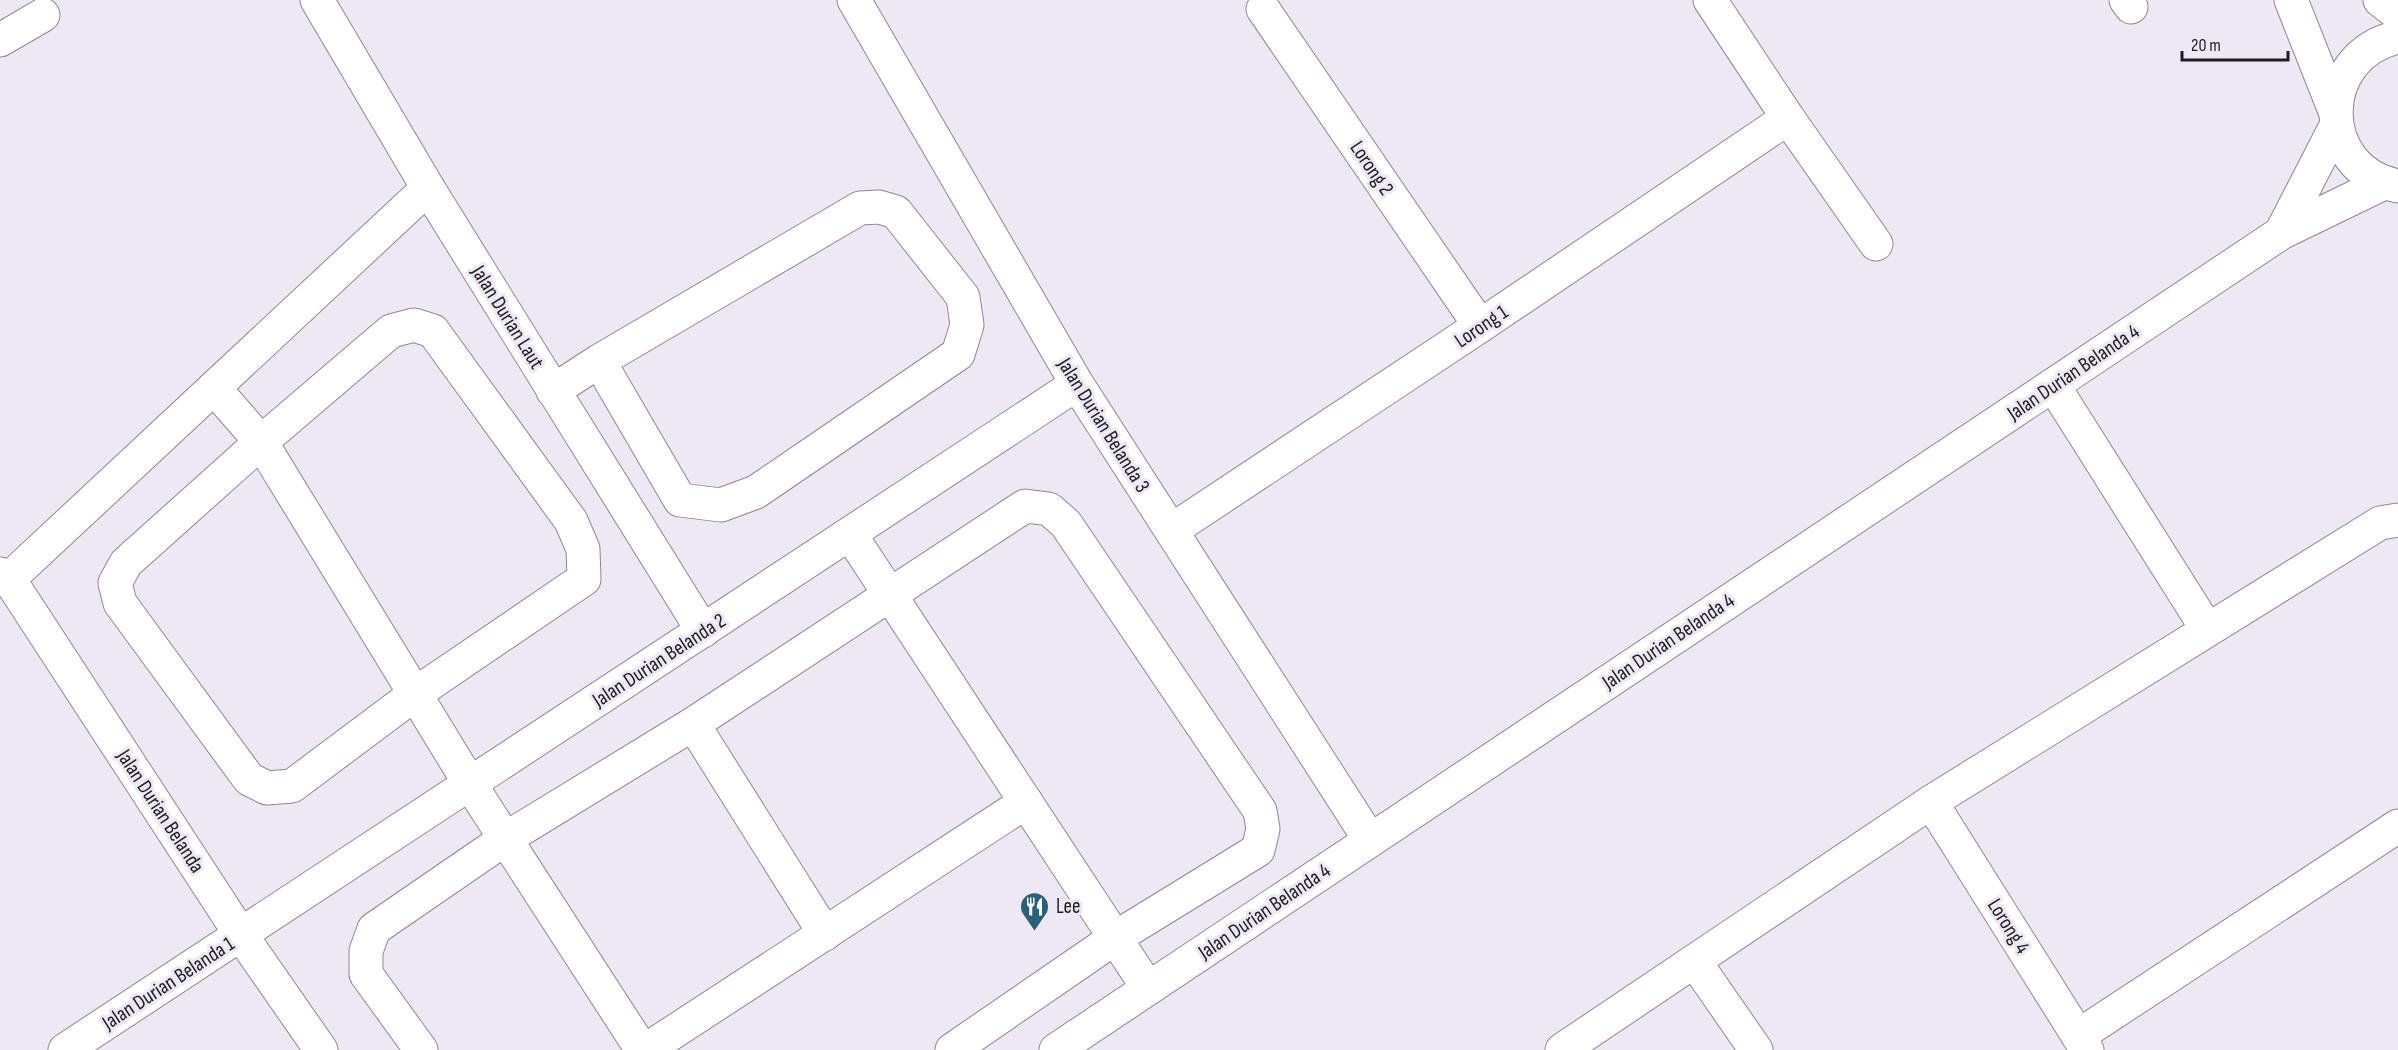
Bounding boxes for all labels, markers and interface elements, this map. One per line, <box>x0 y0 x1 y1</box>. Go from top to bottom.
scale bar <box>2182 24 2288 62</box>
text: 20 m <box>2191 35 2221 56</box>
street label: Lorong 2 <box>1344 136 1399 200</box>
street label: Jalan Durian Laut <box>465 260 549 374</box>
street label: Lorong 1 <box>1450 299 1513 353</box>
street label: Jalan Durian Belanda 4 <box>2002 319 2144 426</box>
street label: Jalan Durian Belanda 3 <box>1052 353 1155 497</box>
street label: Jalan Durian Belanda 4 <box>1597 588 1739 695</box>
street label: Jalan Durian Belanda 2 <box>587 608 731 713</box>
street label: Jalan Durian Belanda <box>111 744 210 878</box>
street label: Jalan Durian Belanda 4 <box>1193 858 1335 965</box>
restaurant icon: Lee <box>1019 890 1051 932</box>
place label: Lee <box>1056 894 1080 919</box>
street label: Lorong 4 <box>1982 894 2035 959</box>
street label: Jalan Durian Belanda 1 <box>97 931 240 1036</box>

